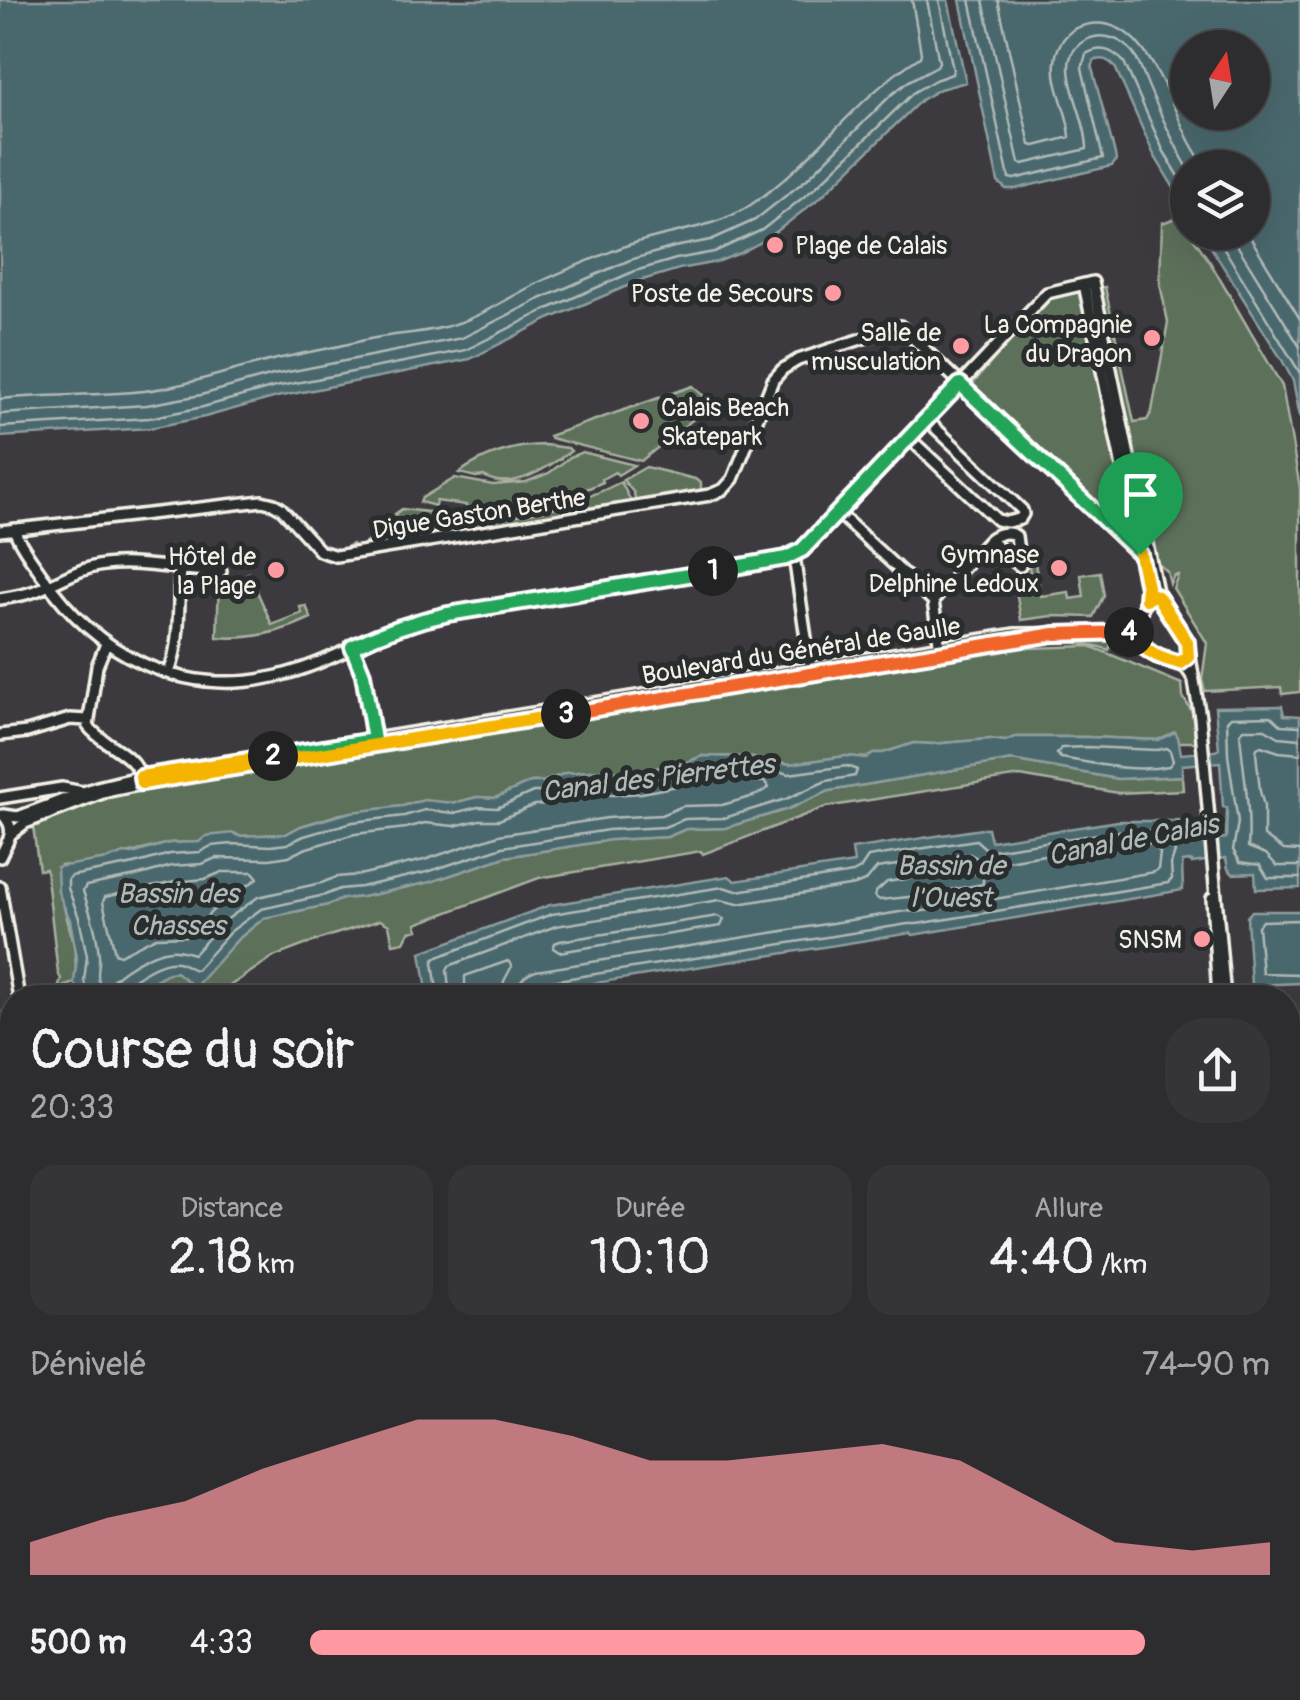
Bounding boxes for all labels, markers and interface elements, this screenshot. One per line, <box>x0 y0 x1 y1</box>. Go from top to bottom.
north arrow <box>1170 30 1270 130</box>
map controls <box>1170 30 1270 250</box>
button: layers <box>1170 150 1270 250</box>
place label: Plage de Calais <box>795 231 947 262</box>
marker: Plage de Calais <box>764 234 786 256</box>
place label: Poste de Secours <box>631 279 813 310</box>
marker: Poste de Secours <box>822 282 844 304</box>
place label: La Compagnie du Dragon <box>984 310 1133 370</box>
place label: Salle de musculation <box>811 318 942 378</box>
marker: La Compagnie du Dragon <box>1141 327 1163 349</box>
marker: Salle de musculation <box>950 335 972 357</box>
place label: Calais Beach Skatepark <box>661 393 789 453</box>
marker: Calais Beach Skatepark <box>630 410 652 432</box>
pin <box>1098 452 1183 555</box>
icon: arrive <box>1113 467 1168 522</box>
street label: Digue Gaston Berthe <box>371 482 588 547</box>
place label: Gymnase Delphine Ledoux <box>868 540 1040 600</box>
place label: Hôtel de la Plage <box>168 542 257 602</box>
pin: 1 <box>688 546 738 596</box>
text: 1 <box>708 553 718 588</box>
marker: Gymnase Delphine Ledoux <box>1048 557 1070 579</box>
marker: Hôtel de la Plage <box>265 559 287 581</box>
pin: 4 <box>1104 607 1154 657</box>
street label: Boulevard du Général de Gaulle <box>640 611 963 692</box>
text: 4 <box>1121 614 1137 649</box>
pin: 3 <box>541 689 591 739</box>
text: 3 <box>558 696 574 731</box>
pin: 2 <box>248 731 298 781</box>
text: 2 <box>265 738 281 773</box>
water label: Canal des Pierrettes <box>540 746 780 810</box>
water label: Canal de Calais <box>1045 806 1225 874</box>
water label: Bassin de l'Ouest <box>897 849 1008 916</box>
water label: Bassin des Chasses <box>118 877 242 944</box>
place label: SNSM <box>1118 925 1182 956</box>
marker: SNSM <box>1191 928 1213 950</box>
text: Course du soir <box>30 1016 355 1085</box>
button: share <box>1165 1018 1270 1123</box>
text: 20:33 <box>30 1088 114 1128</box>
text: Distance <box>180 1191 283 1226</box>
text: Durée <box>615 1191 685 1226</box>
text: Allure <box>1034 1191 1103 1226</box>
text: 2.18 <box>169 1226 252 1289</box>
text: 10:10 <box>590 1226 710 1289</box>
text: 4:40 <box>989 1226 1095 1289</box>
text: km <box>252 1247 295 1282</box>
text: /km <box>1095 1247 1147 1282</box>
text: Dénivelé <box>30 1345 147 1385</box>
text: 74–90 m <box>1142 1345 1270 1385</box>
text: 500 m <box>30 1623 126 1663</box>
text: 4:33 <box>190 1623 253 1663</box>

